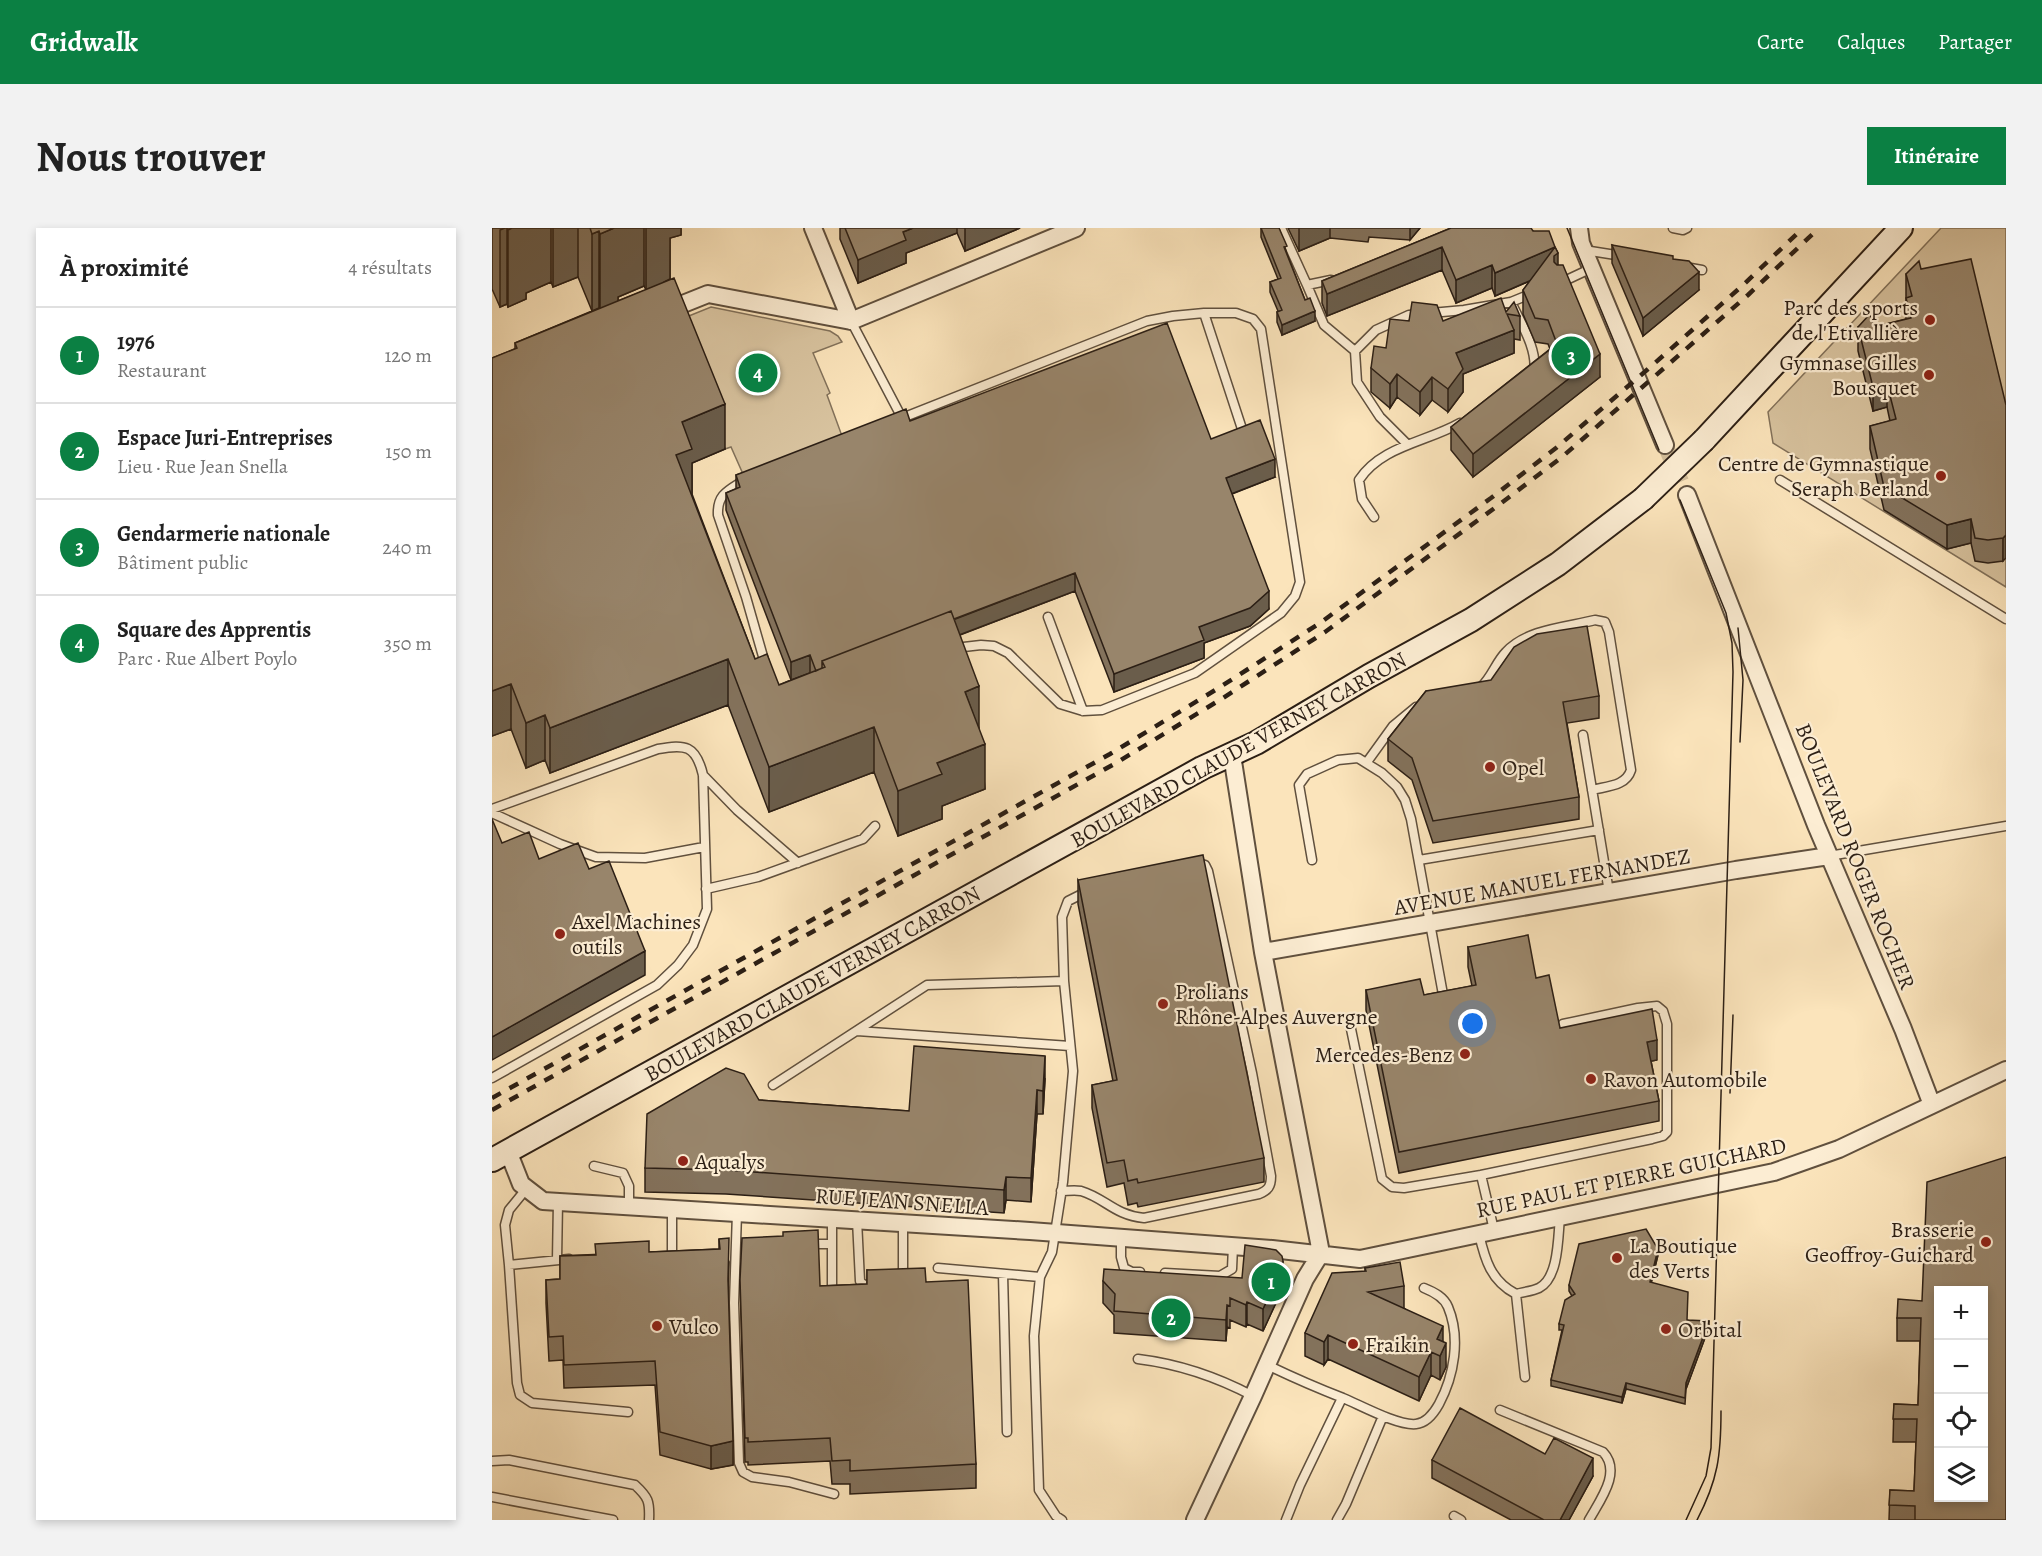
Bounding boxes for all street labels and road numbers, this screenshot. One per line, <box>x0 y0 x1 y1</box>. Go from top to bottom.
street label: BOULEVARD CLAUDE VERNEY CARRON <box>1065 645 1412 855</box>
street label: BOULEVARD ROGER ROCHER <box>1788 719 1923 995</box>
street label: AVENUE MANUEL FERNANDEZ <box>1391 841 1693 923</box>
street label: BOULEVARD CLAUDE VERNEY CARRON <box>639 879 986 1089</box>
street label: RUE PAUL ET PIERRE GUICHARD <box>1473 1130 1789 1226</box>
street label: RUE JEAN SNELLA <box>814 1181 991 1223</box>

